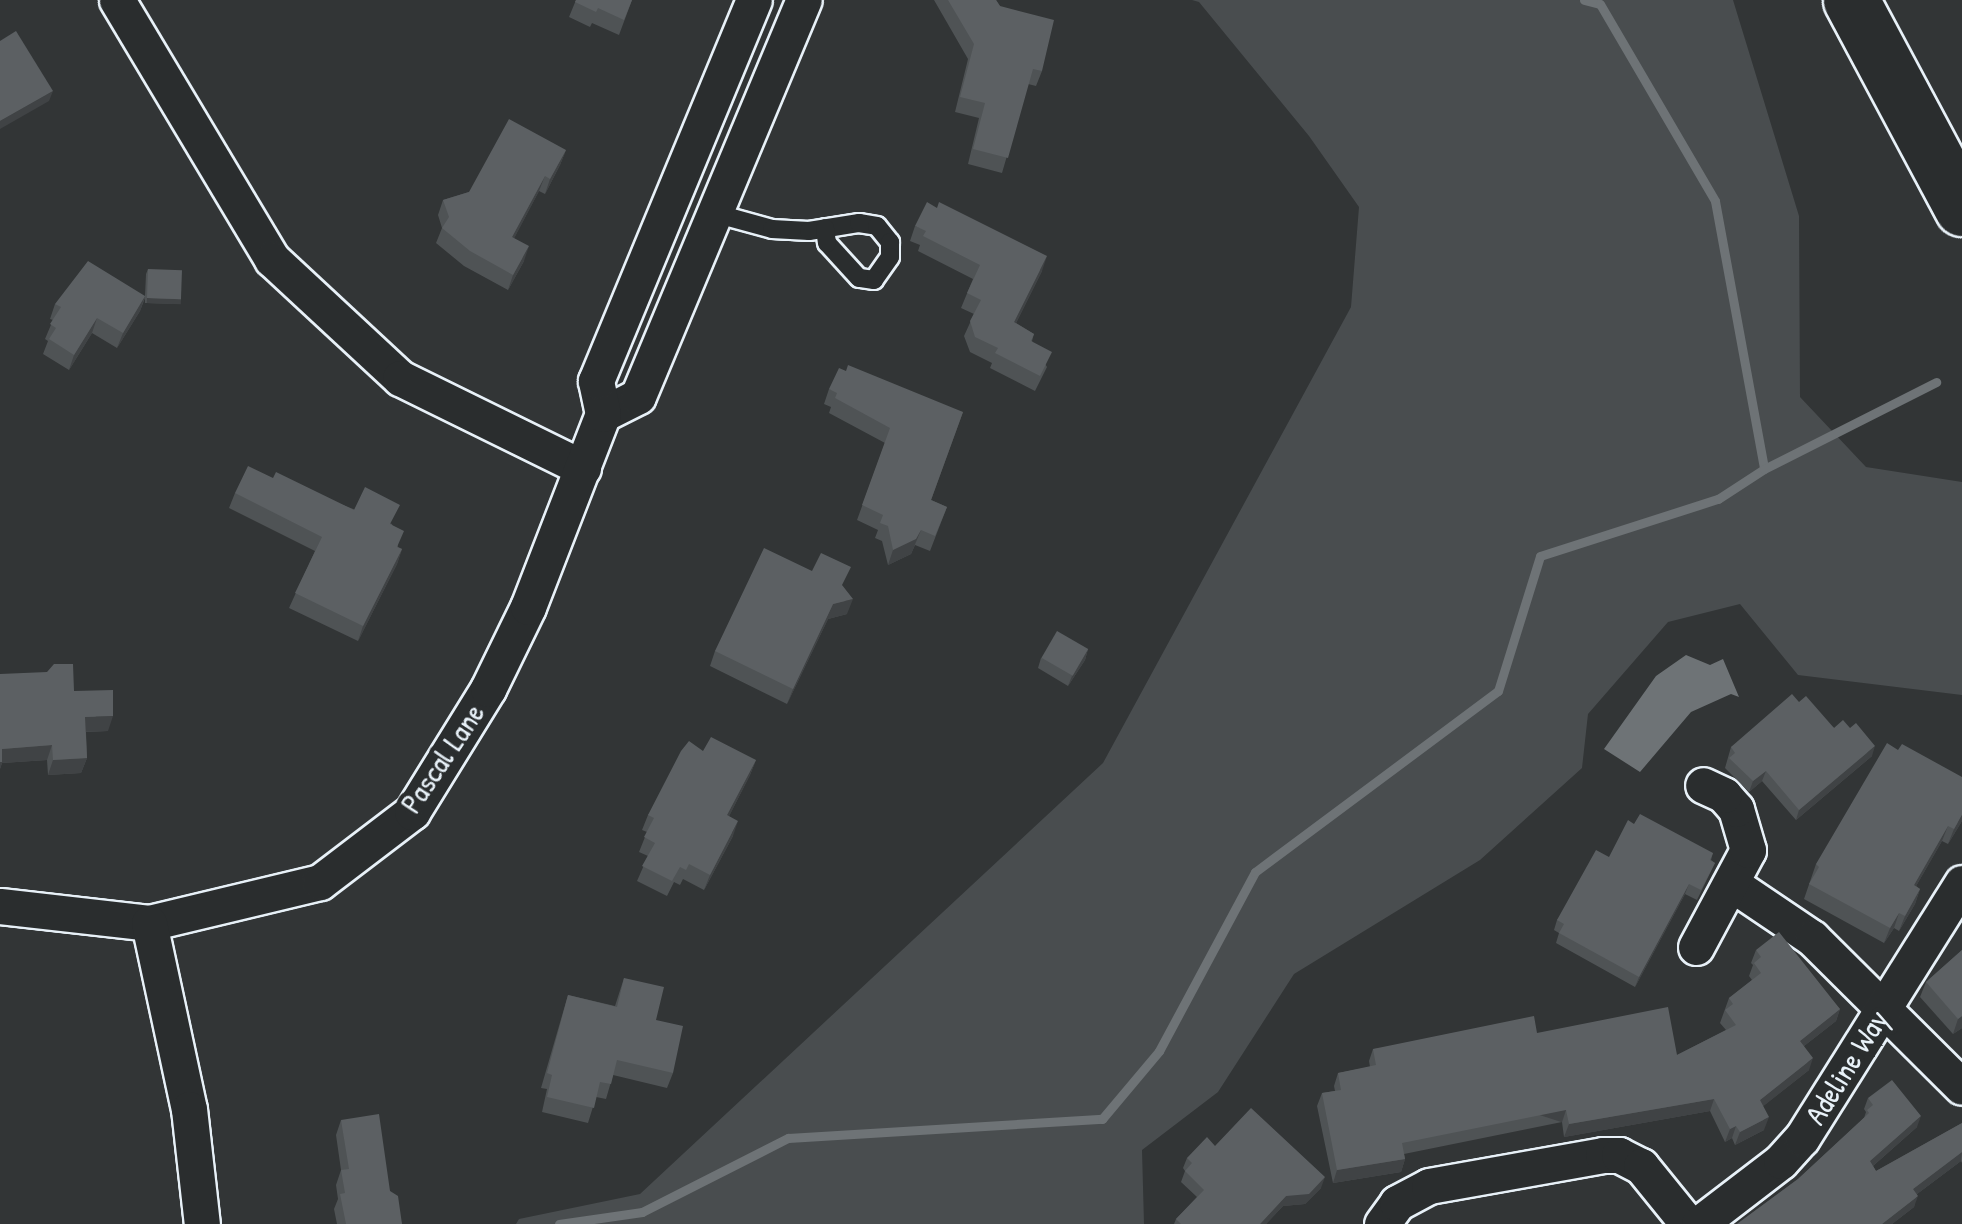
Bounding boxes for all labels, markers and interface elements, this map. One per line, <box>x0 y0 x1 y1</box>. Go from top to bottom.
street label: Pascal Lane <box>392 696 492 820</box>
street label: Adeline Way <box>1797 1003 1895 1131</box>

